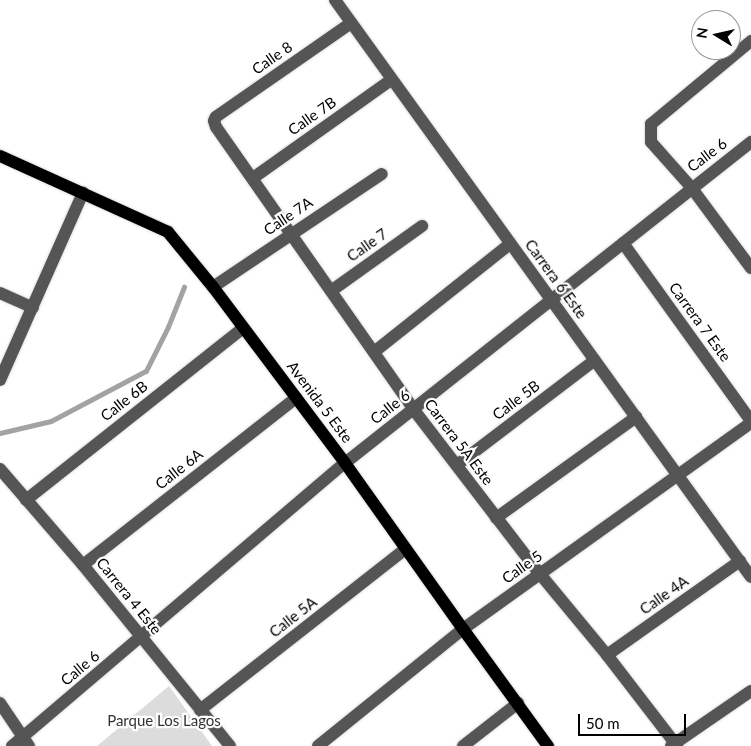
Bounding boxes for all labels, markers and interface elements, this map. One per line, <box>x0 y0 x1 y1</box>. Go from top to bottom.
north arrow <box>691 10 741 60</box>
text: N <box>692 26 711 39</box>
street label: Calle 8 <box>248 38 296 78</box>
street label: Calle 7B <box>284 93 340 139</box>
street label: Calle 6 <box>684 134 730 176</box>
street label: Calle 7A <box>260 193 316 239</box>
street label: Calle 7 <box>343 225 391 265</box>
street label: Carrera 6 Este <box>521 236 591 322</box>
street label: Carrera 7 Este <box>665 279 735 365</box>
street label: Avenida 5 Este <box>283 358 357 446</box>
street label: Calle 5B <box>489 376 543 424</box>
street label: Calle 6B <box>97 377 151 425</box>
street label: Calle 6 <box>367 386 413 428</box>
street label: Carrera 5A Este <box>421 395 497 489</box>
street label: Calle 6A <box>152 445 206 493</box>
street label: Calle 5 <box>498 547 546 587</box>
street label: Carrera 4 Este <box>93 554 165 638</box>
street label: Calle 4A <box>636 572 692 618</box>
street label: Calle 5A <box>266 593 320 641</box>
street label: Calle 6 <box>57 647 103 689</box>
scale bar <box>581 704 688 736</box>
park label: Parque Los Lagos <box>107 712 221 730</box>
text: 50 m <box>586 714 620 732</box>

